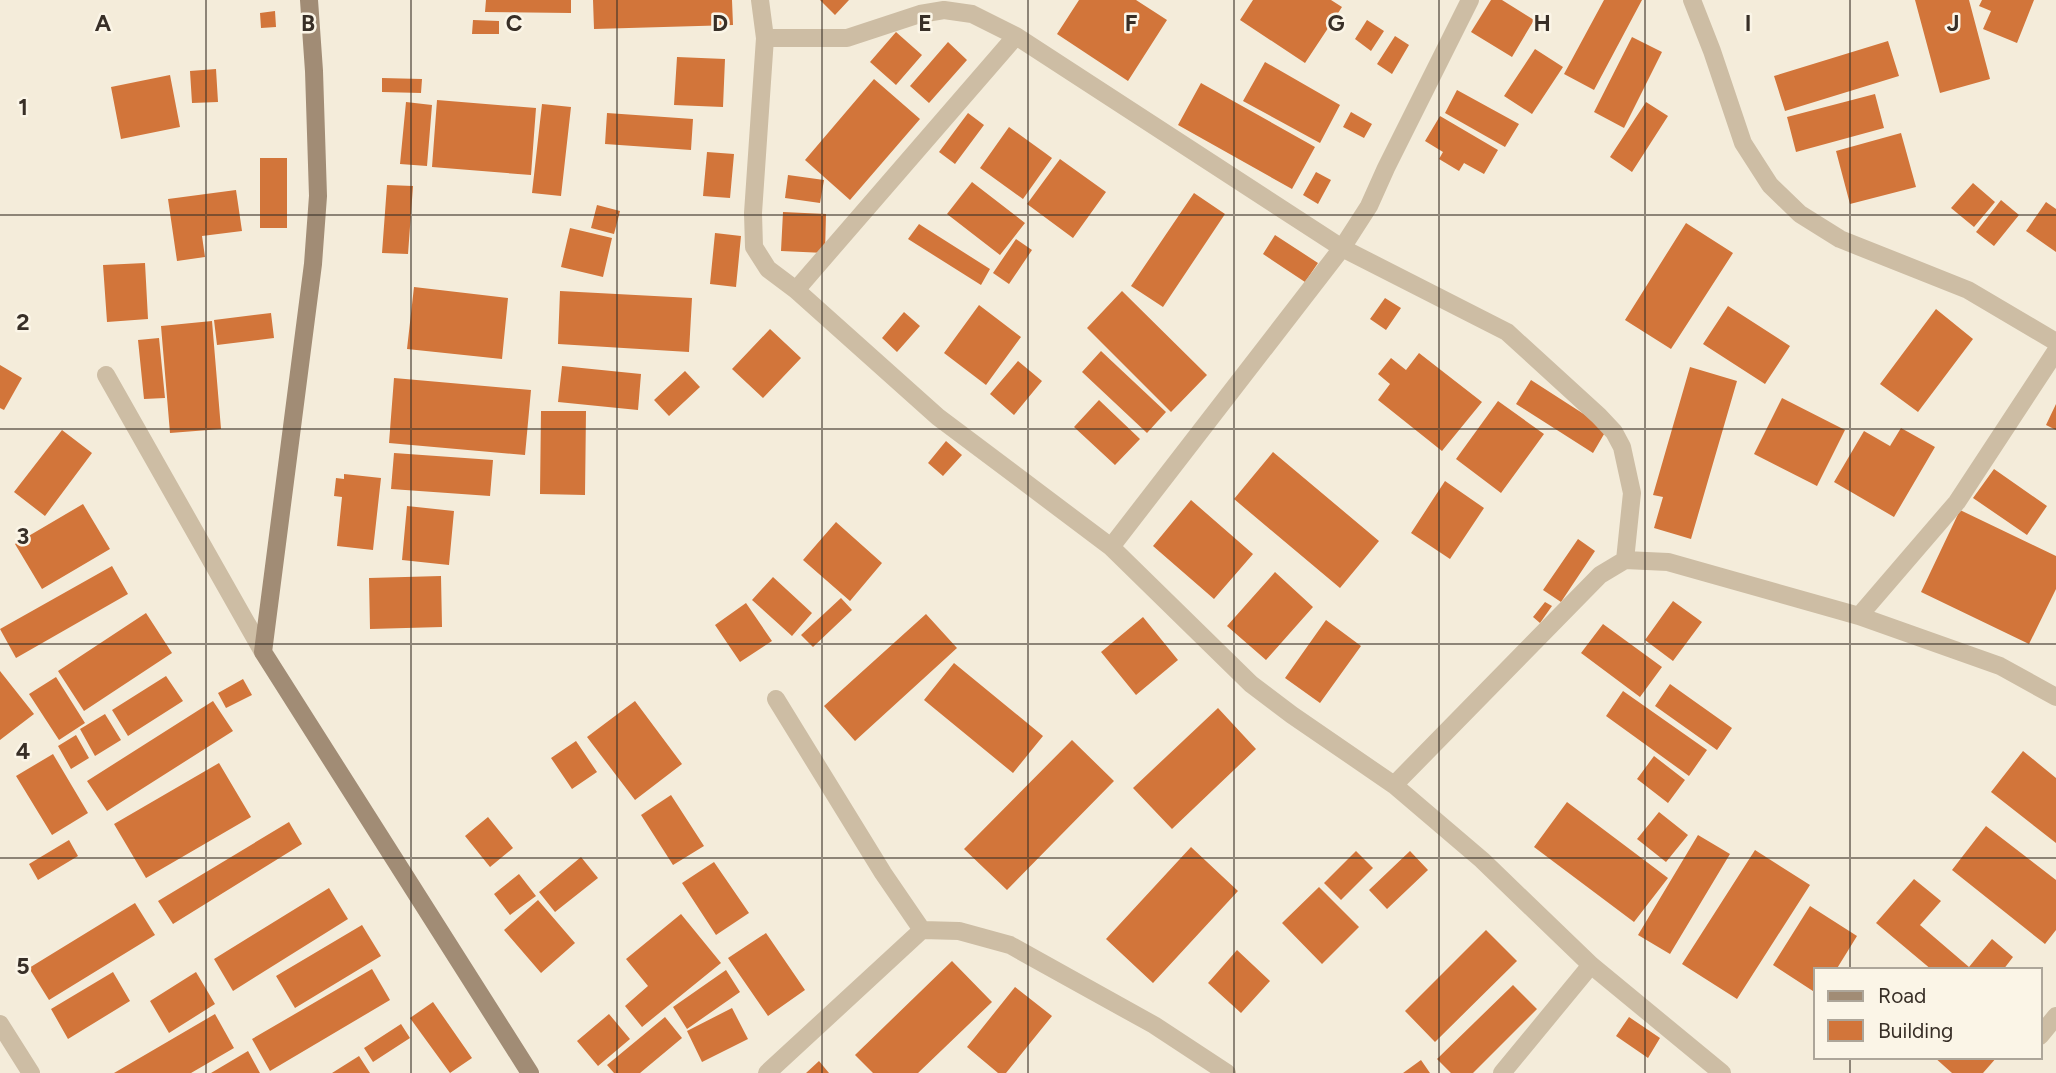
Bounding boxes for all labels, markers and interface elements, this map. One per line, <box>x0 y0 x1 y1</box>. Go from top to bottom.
text: A <box>95 9 112 37</box>
text: B <box>301 9 315 37</box>
text: C <box>506 9 523 37</box>
text: D <box>712 9 728 37</box>
text: E <box>918 9 932 37</box>
text: F <box>1125 9 1138 37</box>
text: G <box>1327 9 1345 37</box>
text: H <box>1533 9 1551 37</box>
text: I <box>1745 9 1751 37</box>
text: J <box>1947 9 1959 37</box>
text: 1 <box>18 93 28 121</box>
text: 2 <box>16 308 30 336</box>
text: 3 <box>17 522 29 550</box>
text: 4 <box>16 737 30 765</box>
text: 5 <box>16 952 30 980</box>
legend <box>1814 968 2042 1059</box>
text: Road <box>1878 983 1926 1008</box>
text: Building <box>1878 1018 1953 1043</box>

